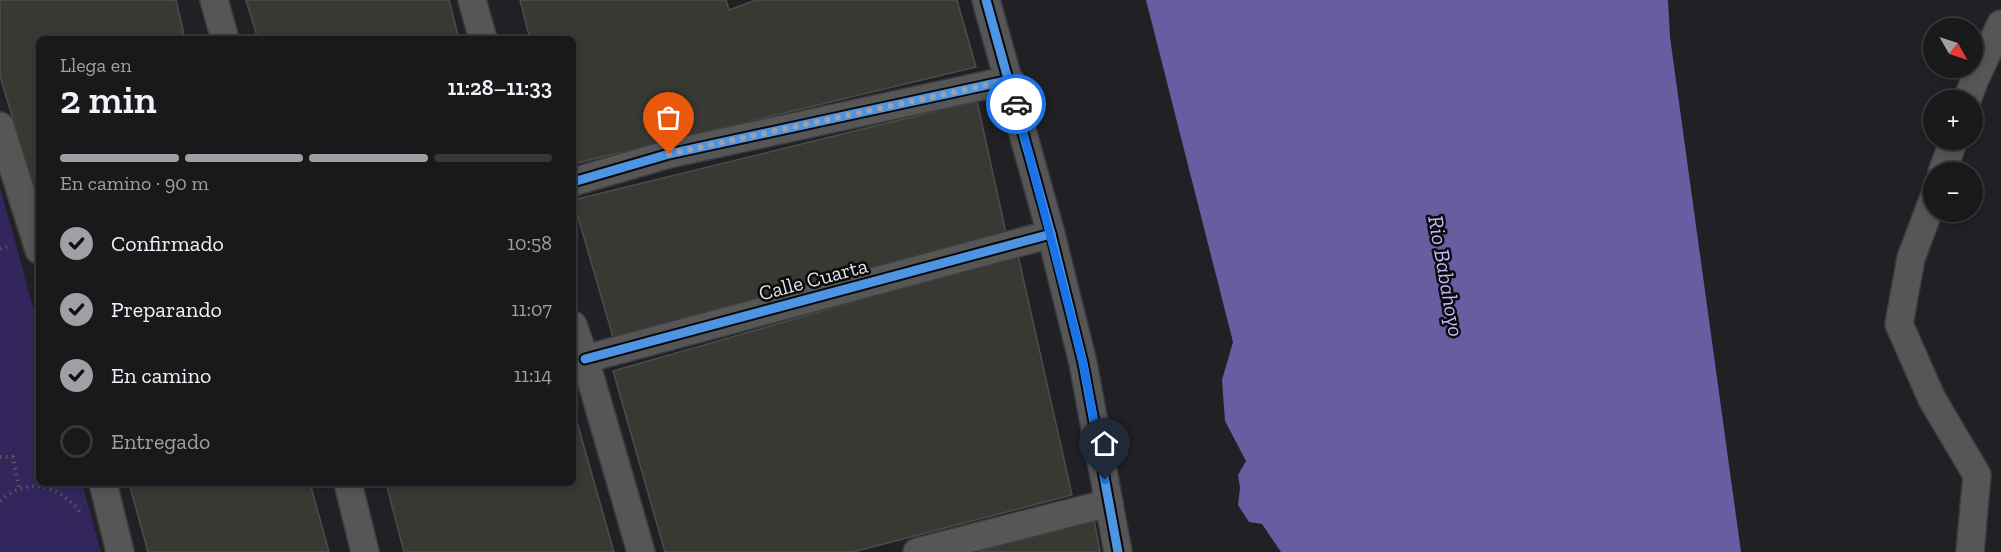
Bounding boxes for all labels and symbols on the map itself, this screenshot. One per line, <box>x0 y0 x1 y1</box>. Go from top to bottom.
north arrow <box>1923 18 1983 78</box>
courier <box>986 74 1046 134</box>
pin <box>643 92 694 154</box>
water label: Rio Babahoyo <box>1422 213 1470 339</box>
street label: Calle Cuarta <box>756 252 870 306</box>
pin <box>1079 418 1130 480</box>

